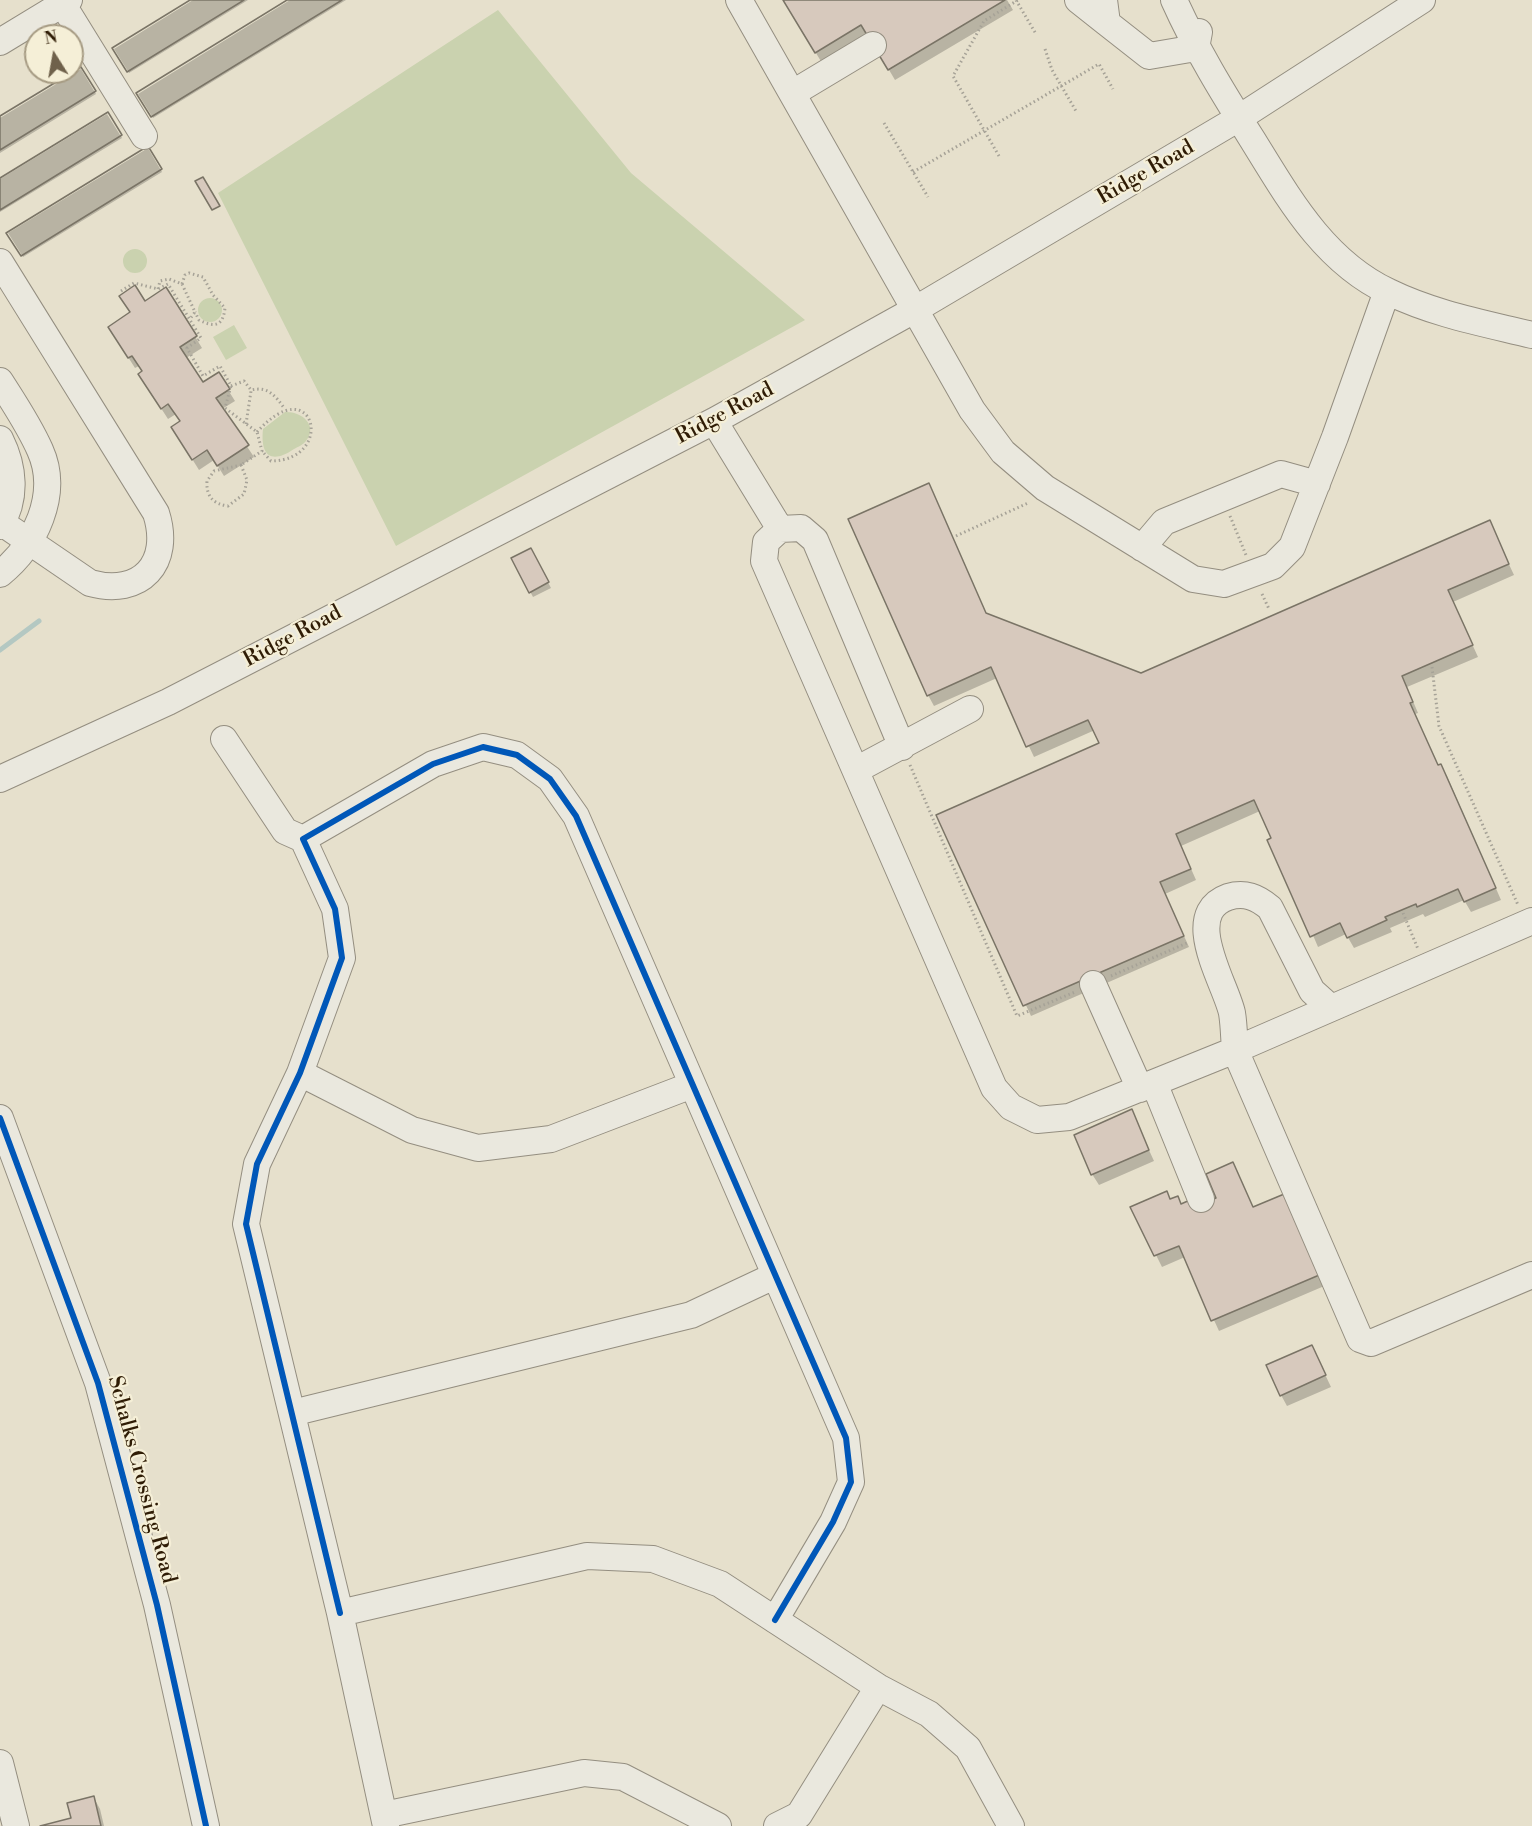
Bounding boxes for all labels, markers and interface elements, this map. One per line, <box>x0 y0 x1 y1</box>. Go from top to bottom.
north arrow <box>24 24 84 84</box>
text: N <box>43 27 59 49</box>
street label: Ridge Road <box>1093 135 1199 211</box>
street label: Ridge Road <box>672 378 778 450</box>
street label: Ridge Road <box>240 601 346 673</box>
street label: Schalks Crossing Road <box>101 1373 181 1587</box>

